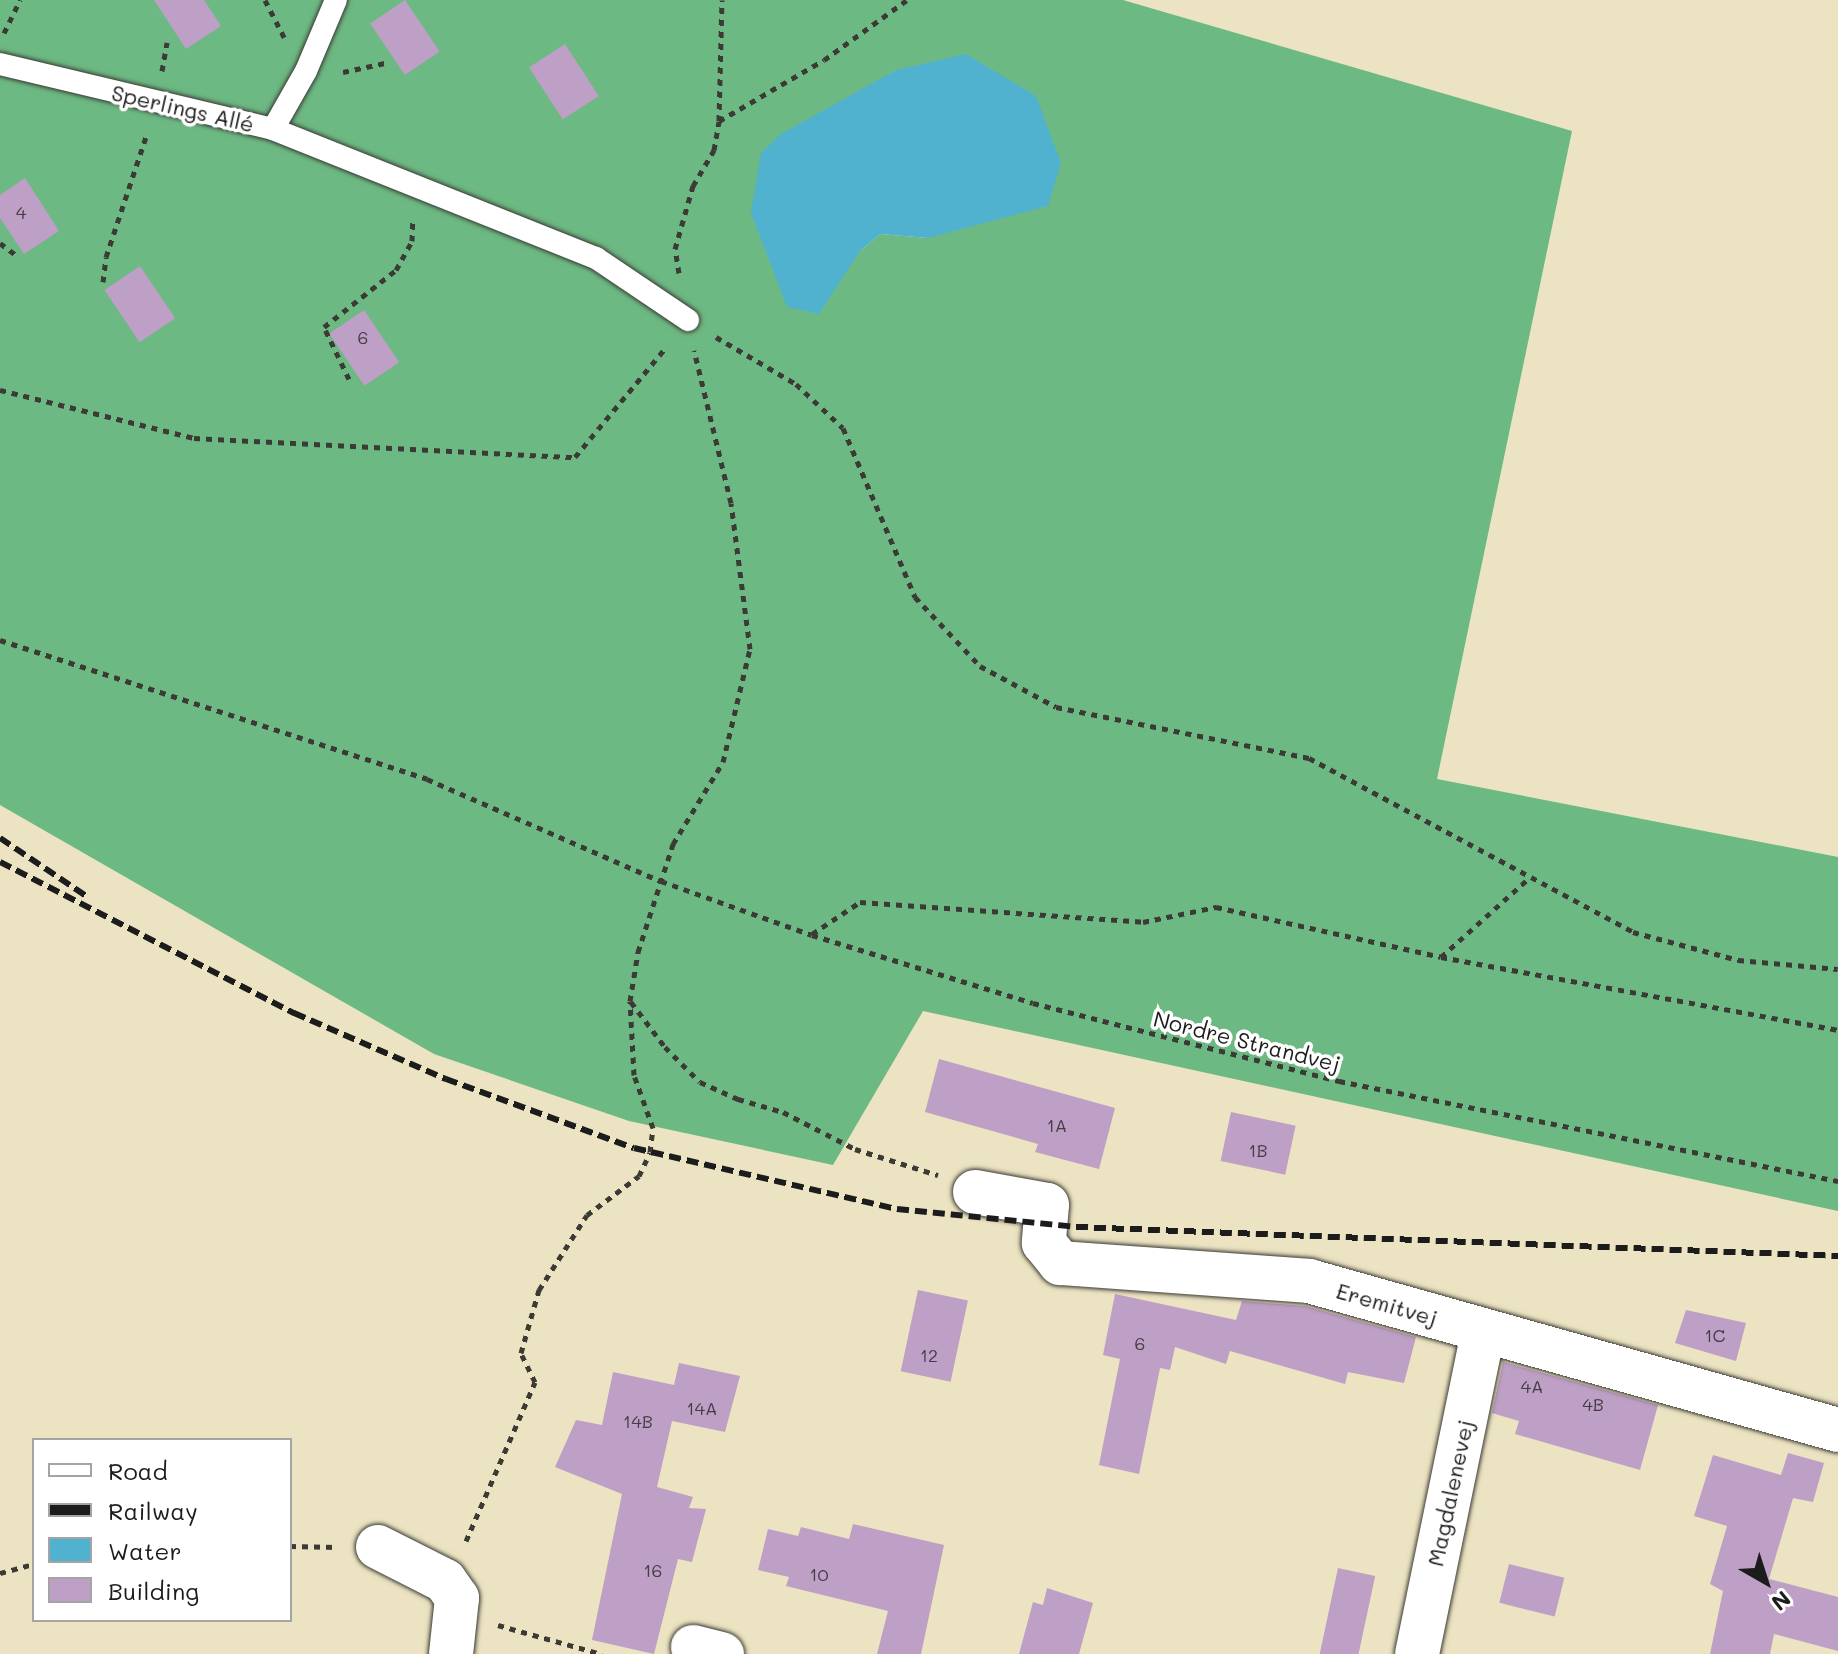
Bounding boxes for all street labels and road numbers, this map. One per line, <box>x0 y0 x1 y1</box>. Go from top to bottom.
street label: Sperlings Allé <box>109 79 257 137</box>
street label: Nordre Strandvej <box>1151 1005 1343 1077</box>
street label: Eremitvej <box>1333 1277 1441 1331</box>
street label: Magdalenevej <box>1422 1417 1478 1569</box>

